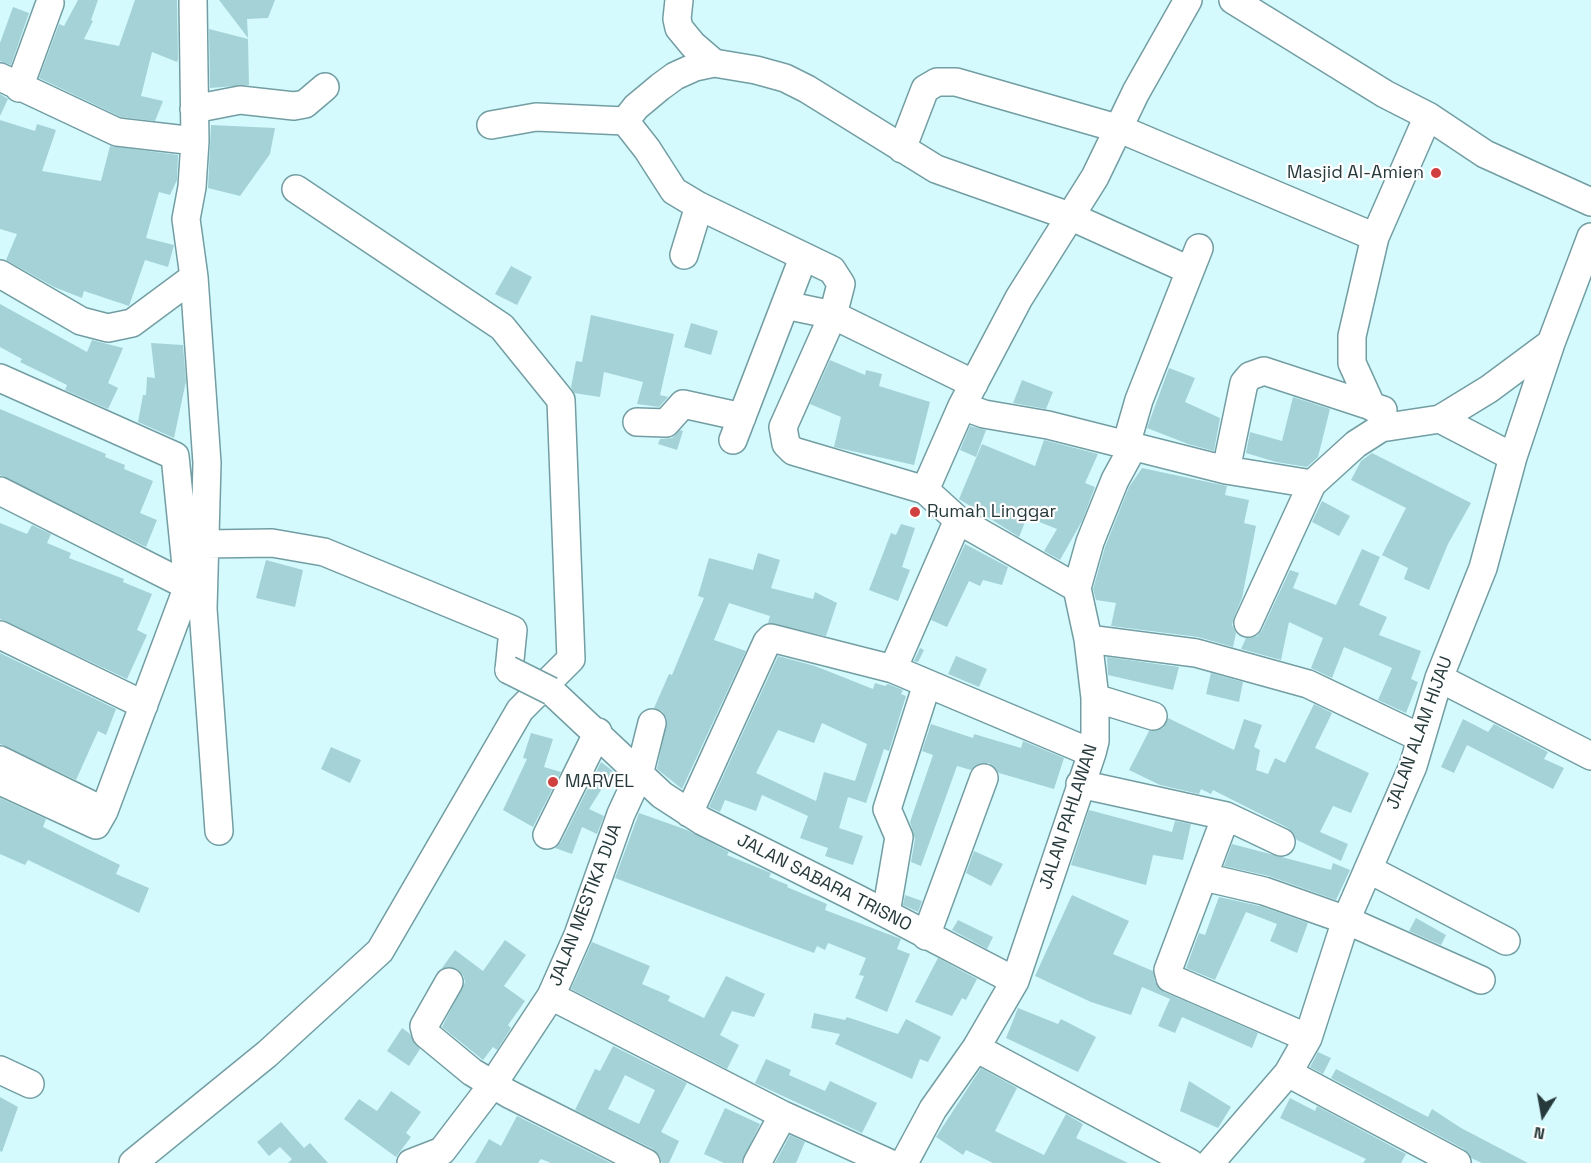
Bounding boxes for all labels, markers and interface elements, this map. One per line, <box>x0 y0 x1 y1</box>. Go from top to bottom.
place label: Masjid Al-Amien <box>1287 162 1424 184</box>
marker: Masjid Al-Amien <box>1429 166 1443 180</box>
place label: Rumah Linggar <box>927 501 1056 523</box>
marker: Rumah Linggar <box>908 505 922 519</box>
street label: JALAN ALAM HIJAU <box>1382 653 1458 813</box>
street label: JALAN PAHLAWAN <box>1035 742 1103 892</box>
place label: MARVEL <box>565 771 634 793</box>
marker: MARVEL <box>546 775 560 789</box>
street label: JALAN MESTIKA DUA <box>545 821 627 989</box>
street label: JALAN SABARA TRISNO <box>733 829 915 937</box>
north arrow <box>1513 1085 1573 1145</box>
text: N <box>1532 1122 1547 1144</box>

